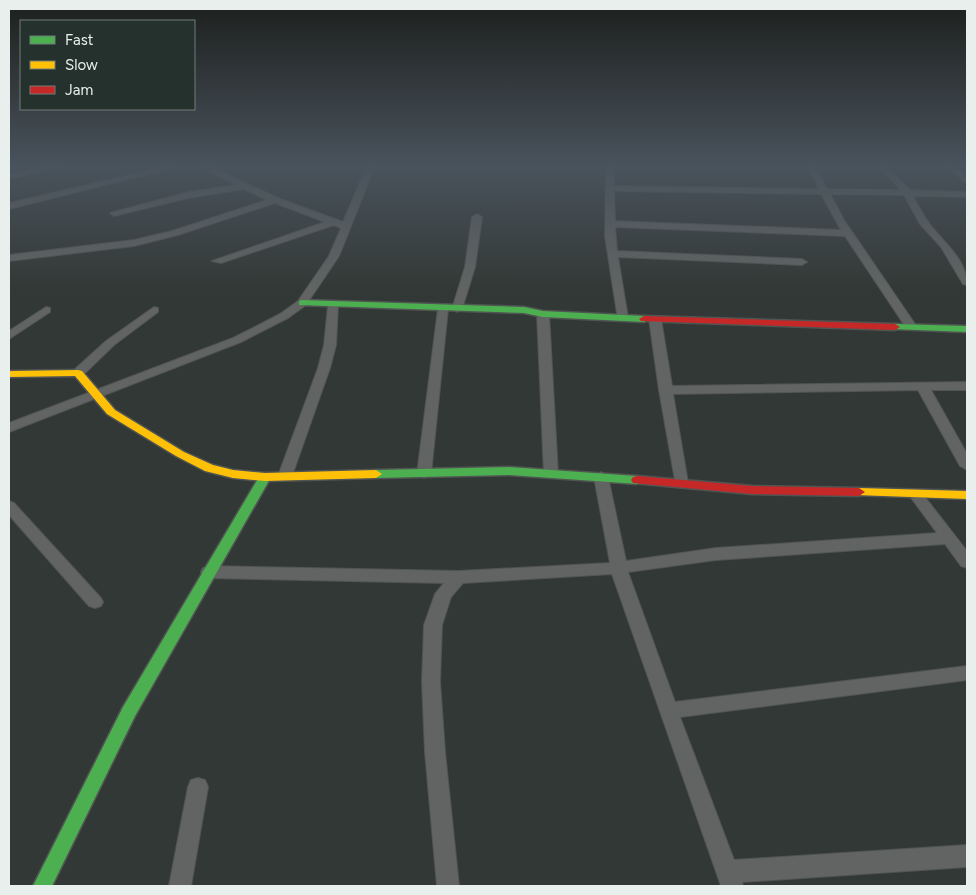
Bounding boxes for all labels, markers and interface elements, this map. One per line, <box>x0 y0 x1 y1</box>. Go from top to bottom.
legend <box>20 20 195 110</box>
text: Fast <box>65 31 94 49</box>
text: Slow <box>65 56 98 74</box>
text: Jam <box>65 81 93 99</box>

